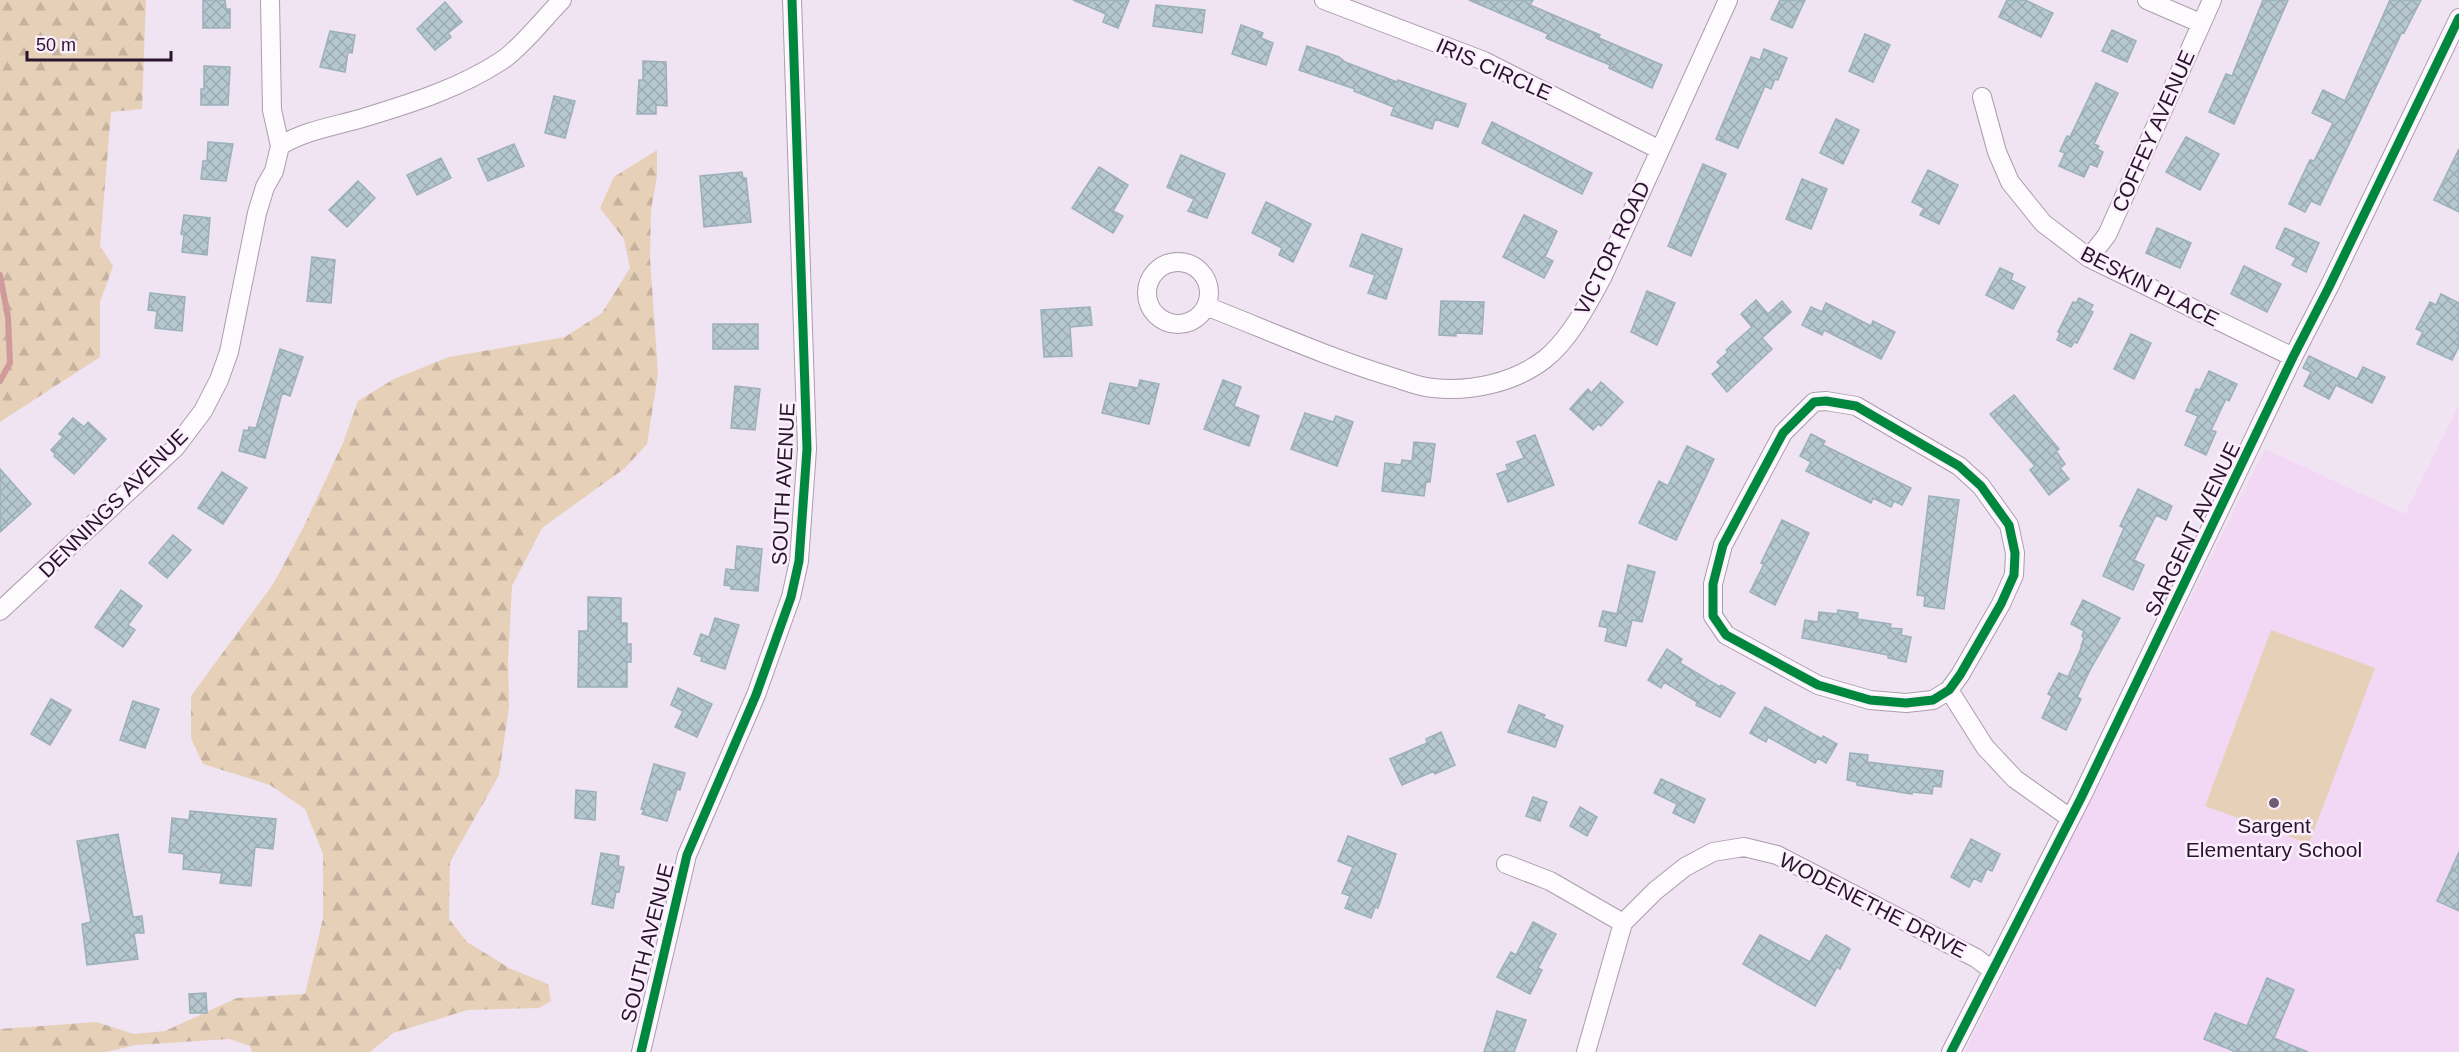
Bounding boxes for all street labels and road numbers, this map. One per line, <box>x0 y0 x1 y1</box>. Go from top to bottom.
street label: IRIS CIRCLE <box>1433 33 1555 105</box>
street label: COFFEY AVENUE <box>2107 47 2199 215</box>
street label: VICTOR ROAD <box>1570 178 1654 318</box>
street label: BESKIN PLACE <box>2077 241 2223 331</box>
street label: SOUTH AVENUE <box>767 402 799 566</box>
street label: DENNINGS AVENUE <box>34 424 192 582</box>
street label: SARGENT AVENUE <box>2140 438 2244 620</box>
street label: WODENETHE DRIVE <box>1776 848 1970 962</box>
street label: SOUTH AVENUE <box>616 861 678 1025</box>

